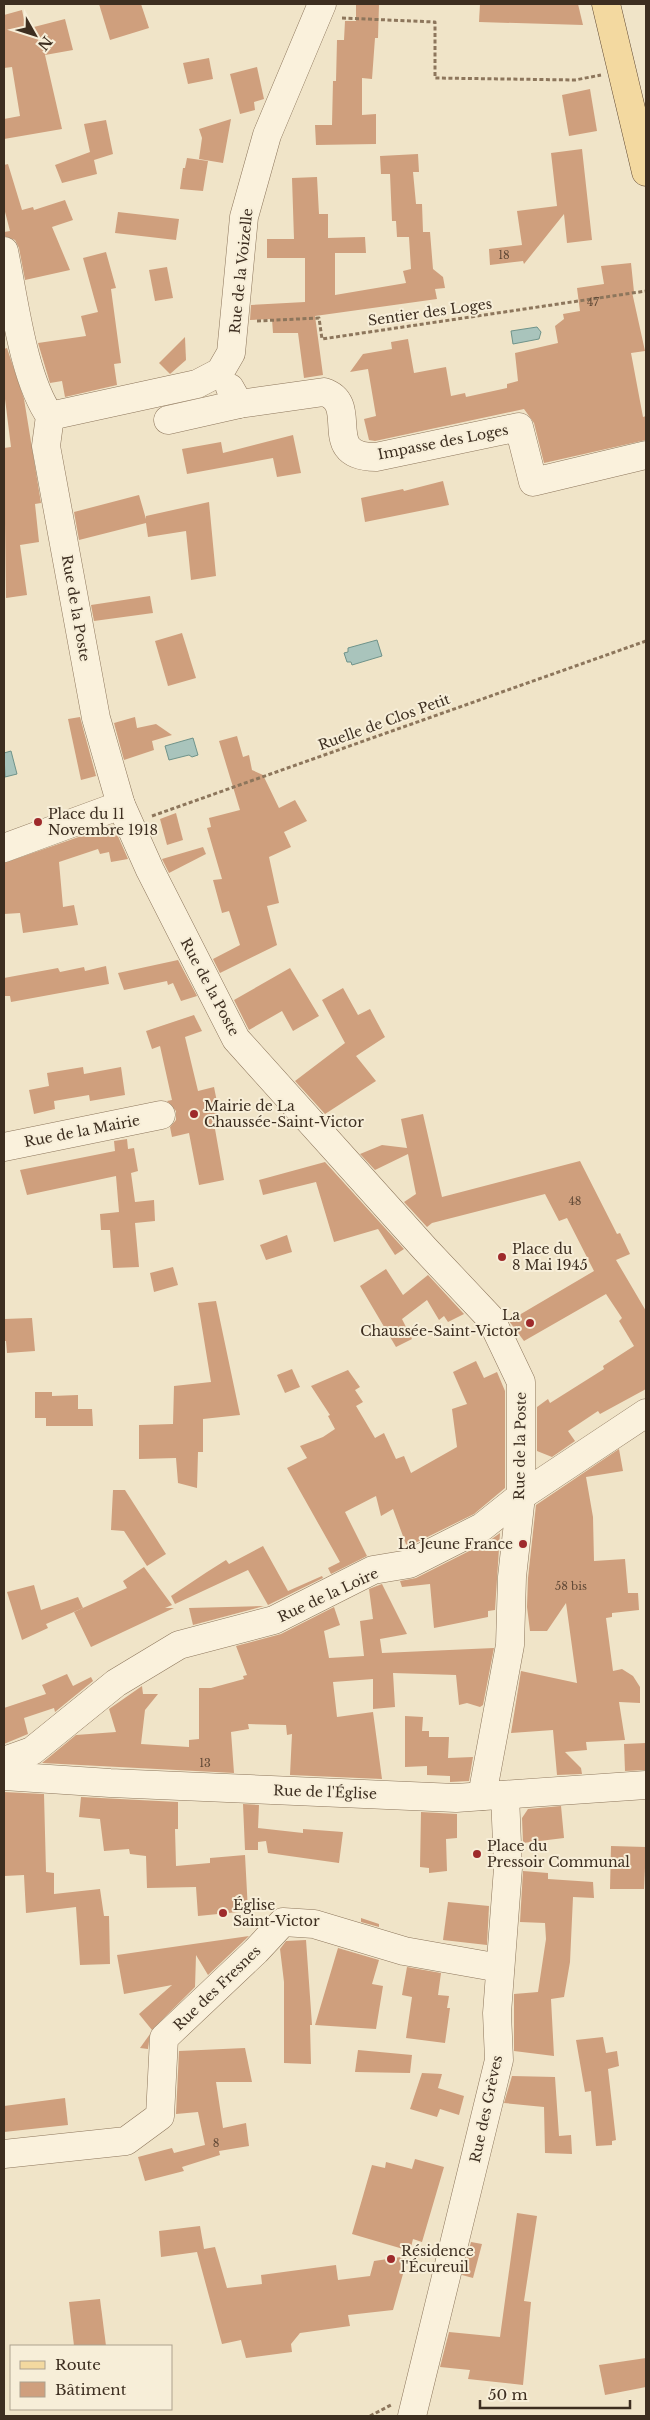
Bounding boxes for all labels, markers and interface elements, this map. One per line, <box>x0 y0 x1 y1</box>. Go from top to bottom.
north arrow <box>10 10 60 60</box>
text: N <box>34 32 56 54</box>
street label: Rue de la Voizelle <box>225 207 257 335</box>
house number: 18 <box>498 248 510 262</box>
street label: Sentier des Loges <box>367 294 493 330</box>
house number: 47 <box>587 295 599 309</box>
street label: Impasse des Loges <box>376 421 510 463</box>
street label: Rue de la Poste <box>58 553 94 663</box>
street label: Ruelle de Clos Petit <box>316 690 453 754</box>
place label: Place du 11 Novembre 1918 <box>48 805 158 839</box>
marker: Place du 11 Novembre 1918 <box>32 816 44 828</box>
street label: Rue de la Poste <box>177 935 243 1039</box>
place label: Mairie de La Chaussée-Saint-Victor <box>204 1097 364 1131</box>
marker: Mairie de La Chaussée-Saint-Victor <box>188 1108 200 1120</box>
street label: Rue de la Mairie <box>23 1111 141 1151</box>
house number: 48 <box>568 1194 582 1208</box>
place label: Place du 8 Mai 1945 <box>512 1240 588 1274</box>
marker: Place du 8 Mai 1945 <box>496 1251 508 1263</box>
place label: La Chaussée-Saint-Victor <box>360 1306 520 1340</box>
marker: La Chaussée-Saint-Victor <box>524 1317 536 1329</box>
street label: Rue de la Poste <box>510 1392 530 1500</box>
place label: La Jeune France <box>398 1535 513 1553</box>
marker: La Jeune France <box>517 1538 529 1550</box>
street label: Rue de la Loire <box>275 1564 381 1626</box>
house number: 58 bis <box>555 1579 587 1593</box>
house number: 13 <box>199 1756 211 1770</box>
street label: Rue de l'Église <box>273 1781 377 1803</box>
place label: Place du Pressoir Communal <box>487 1837 630 1871</box>
marker: Place du Pressoir Communal <box>471 1848 483 1860</box>
place label: Église Saint-Victor <box>233 1896 320 1930</box>
marker: Église Saint-Victor <box>217 1907 229 1919</box>
street label: Rue des Fresnes <box>170 1942 264 2034</box>
street label: Rue des Grèves <box>466 2054 506 2164</box>
house number: 8 <box>213 2136 219 2150</box>
place label: Résidence l'Écureuil <box>401 2242 474 2276</box>
marker: Résidence l'Écureuil <box>385 2253 397 2265</box>
legend <box>10 2345 172 2410</box>
text: Route <box>55 2355 101 2374</box>
scale bar <box>480 2378 630 2410</box>
text: Bâtiment <box>55 2380 127 2399</box>
text: 50 m <box>488 2385 528 2404</box>

